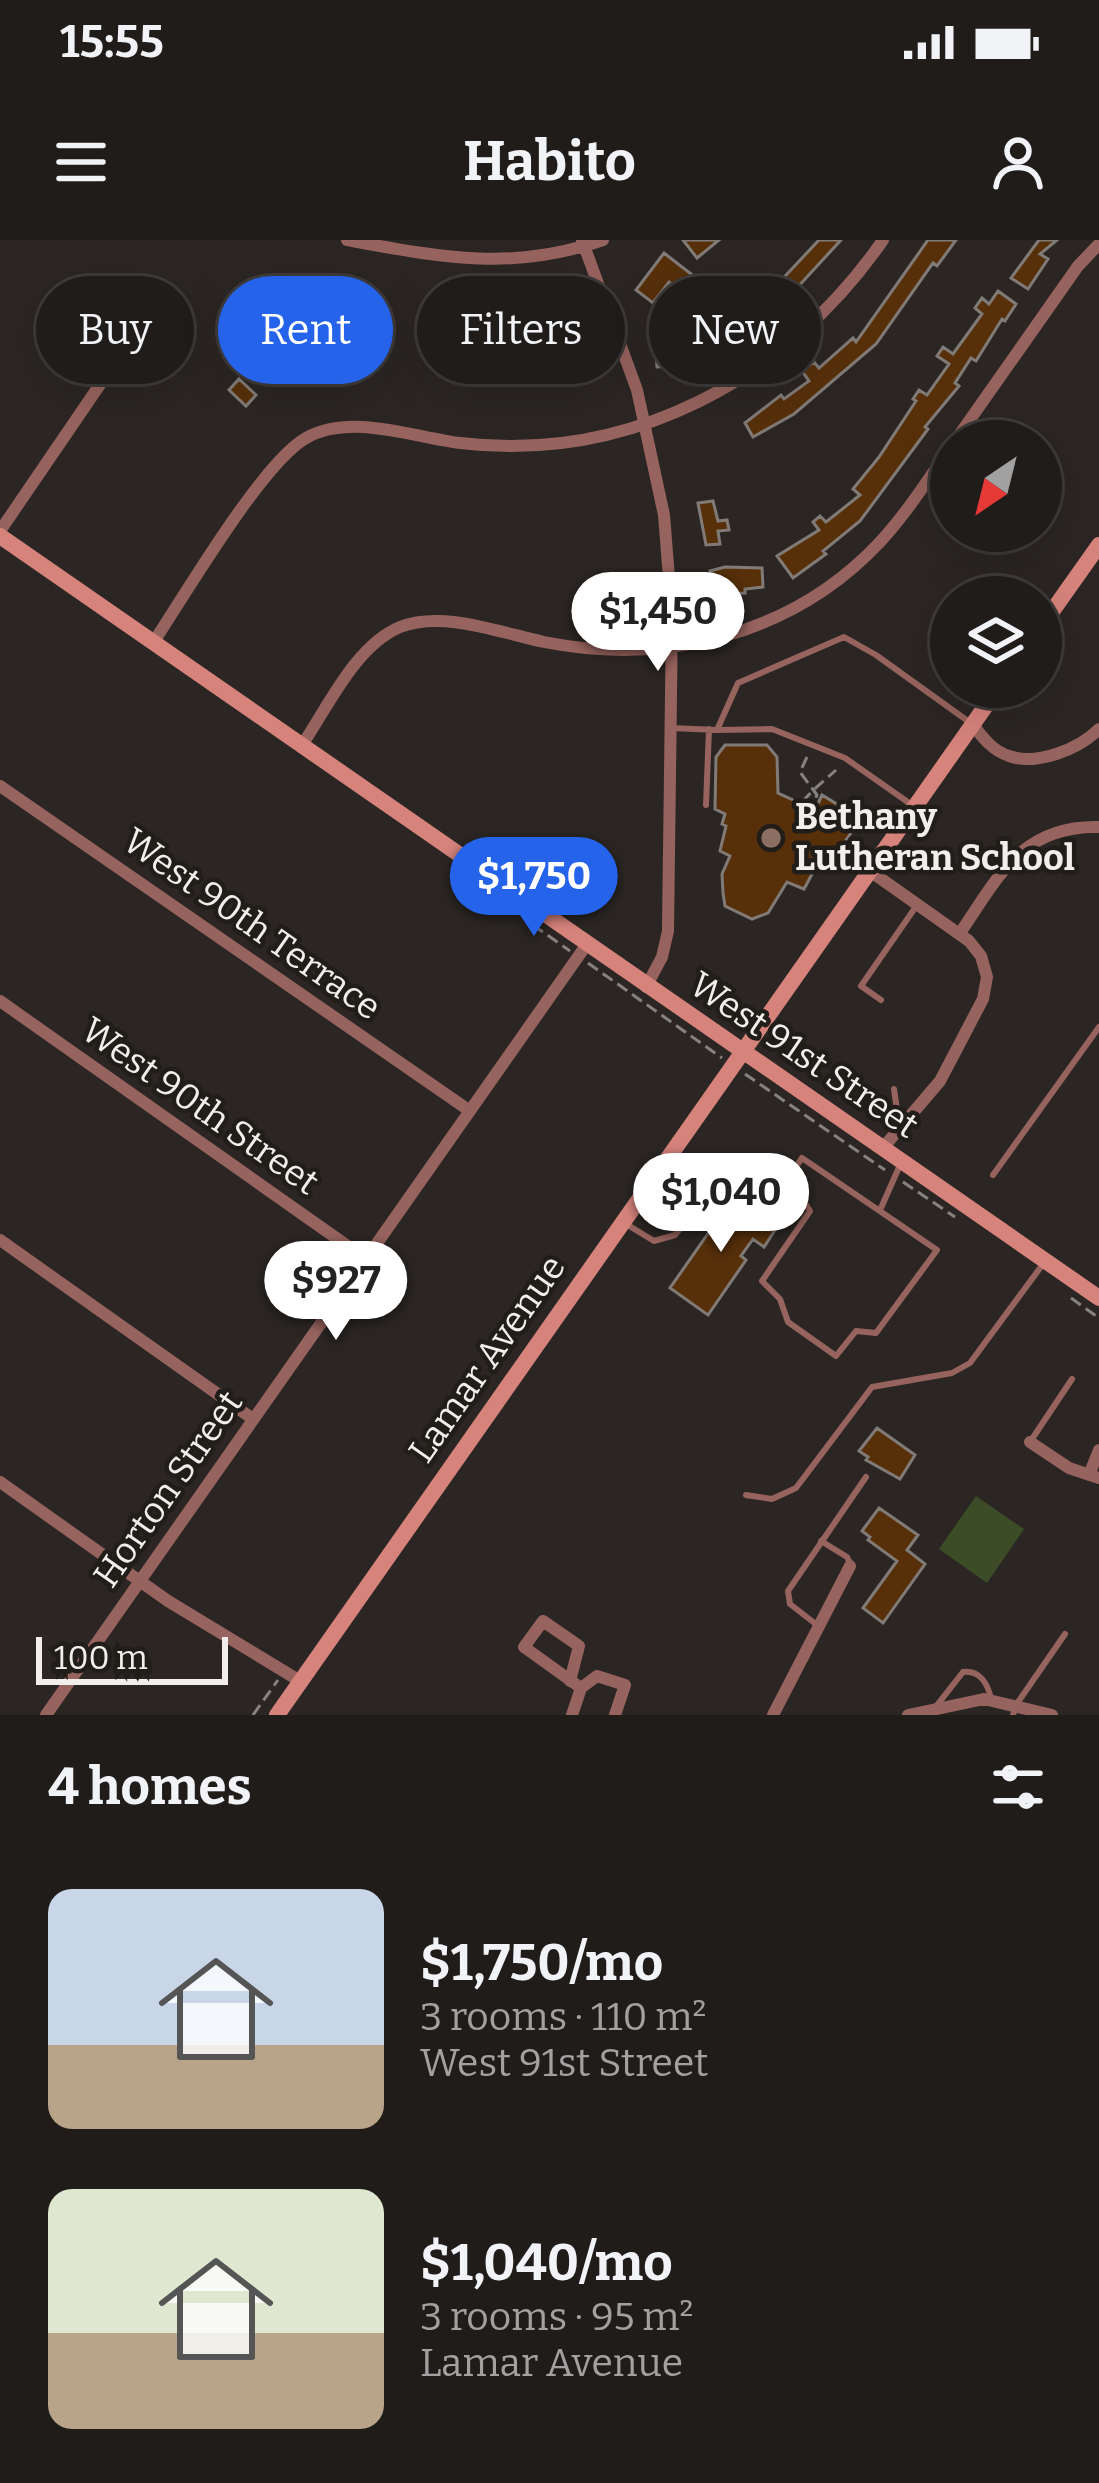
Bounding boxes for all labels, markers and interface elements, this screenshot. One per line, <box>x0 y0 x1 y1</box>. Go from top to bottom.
text: 15:55 <box>60 15 164 69</box>
icon: menu <box>48 129 114 195</box>
icon: person <box>985 129 1051 195</box>
text: Habito <box>463 130 636 194</box>
chip: Buy <box>36 276 194 384</box>
chip: Rent <box>218 276 393 384</box>
chip: Filters <box>417 276 625 384</box>
chip: New <box>649 276 821 384</box>
north arrow <box>930 420 1062 552</box>
map controls <box>930 420 1062 708</box>
pin: $1,450 <box>560 572 756 674</box>
button: layers <box>930 576 1062 708</box>
text: $1,450 <box>598 588 718 634</box>
place label: Bethany Lutheran School <box>795 795 1075 880</box>
street label: West 90th Terrace <box>115 819 389 1029</box>
marker: Bethany Lutheran School <box>758 825 784 851</box>
pin: $1,750 <box>436 837 632 939</box>
text: $1,750 <box>477 853 591 899</box>
street label: West 91st Street <box>681 962 927 1148</box>
street label: West 90th Street <box>73 1008 327 1204</box>
pin: $1,040 <box>623 1153 819 1255</box>
text: $1,040 <box>660 1169 782 1215</box>
pin: $927 <box>265 1241 407 1343</box>
street label: Lamar Avenue <box>399 1247 575 1471</box>
text: $927 <box>291 1257 381 1303</box>
street label: Horton Street <box>84 1382 252 1596</box>
scale bar <box>36 1631 228 1684</box>
text: 100 m <box>54 1638 148 1678</box>
icon: filters <box>985 1754 1051 1820</box>
text: 4 homes <box>48 1756 252 1818</box>
text: $1,750/mo <box>420 1932 663 1994</box>
icon: home <box>144 1937 288 2081</box>
text: 3 rooms · 110 m² <box>420 1994 706 2040</box>
text: West 91st Street <box>420 2040 708 2086</box>
text: $1,040/mo <box>420 2232 673 2294</box>
icon: home <box>144 2237 288 2381</box>
text: 3 rooms · 95 m² <box>420 2294 693 2340</box>
text: Lamar Avenue <box>420 2340 683 2386</box>

